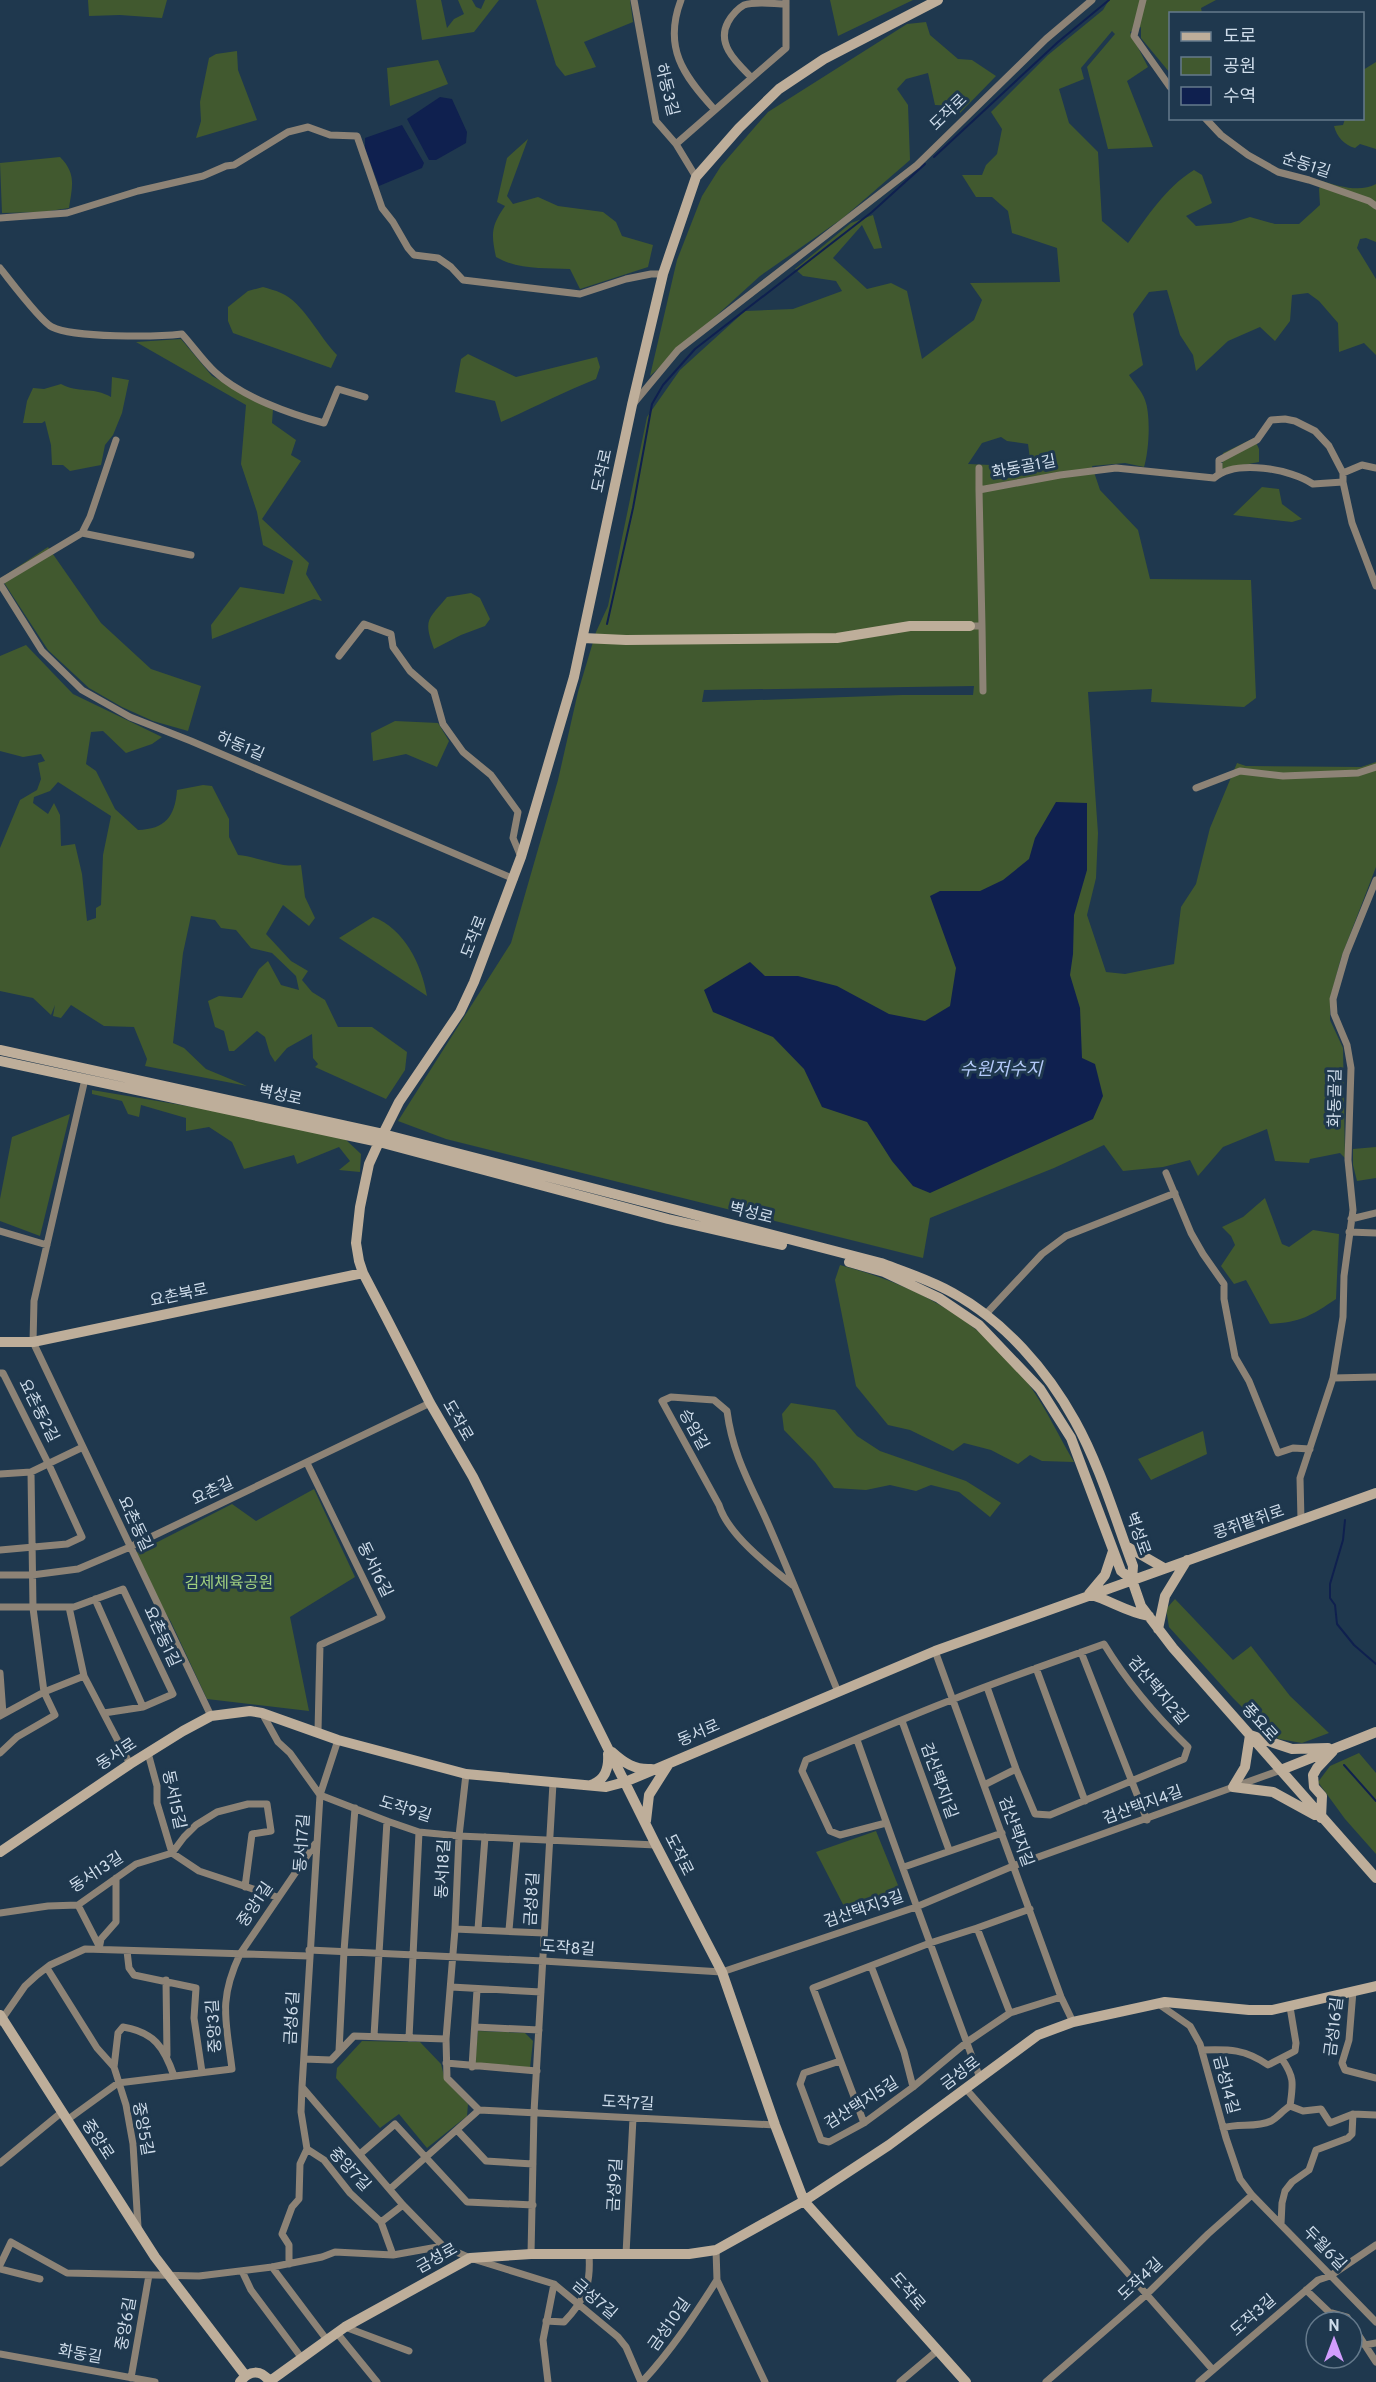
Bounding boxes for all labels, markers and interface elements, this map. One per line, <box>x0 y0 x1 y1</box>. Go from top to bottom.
legend <box>1169 12 1364 120</box>
text: 도로 <box>1223 26 1256 49</box>
text: 공원 <box>1223 56 1256 79</box>
street label: 하동3길 <box>650 61 682 119</box>
text: 수역 <box>1223 86 1256 109</box>
street label: 도작로 <box>926 90 972 136</box>
street label: 순동1길 <box>1279 149 1333 183</box>
street label: 도작로 <box>589 447 617 495</box>
street label: 화동골1길 <box>990 452 1058 484</box>
street label: 하동1길 <box>213 728 267 766</box>
street label: 도작로 <box>458 913 492 961</box>
water label: 수원저수지 <box>960 1059 1044 1082</box>
street label: 화동골길 <box>1325 1068 1347 1128</box>
street label: 벽성로 <box>256 1081 304 1111</box>
street label: 벽성로 <box>727 1199 775 1229</box>
street label: 요촌북로 <box>148 1280 210 1312</box>
street label: 요촌동2길 <box>13 1376 63 1446</box>
street label: 도작로 <box>437 1397 477 1445</box>
street label: 승암길 <box>674 1406 712 1454</box>
street label: 요촌길 <box>189 1474 237 1510</box>
street label: 요촌동길 <box>112 1493 156 1555</box>
street label: 콩쥐팥쥐로 <box>1211 1501 1287 1544</box>
street label: 벽성로 <box>1120 1510 1154 1558</box>
street label: 동서16길 <box>352 1539 396 1601</box>
park label: 김제체육공원 <box>185 1574 273 1594</box>
street label: 요촌동1길 <box>138 1603 184 1671</box>
street label: 검산택지2길 <box>1123 1653 1191 1729</box>
street label: 풍요로 <box>1237 1700 1281 1746</box>
street label: 동서로 <box>675 1716 723 1752</box>
street label: 동서로 <box>93 1734 141 1775</box>
street label: 검산택지1길 <box>915 1740 961 1822</box>
street label: 동서15길 <box>157 1769 189 1831</box>
street label: 검산택지4길 <box>1100 1782 1186 1830</box>
street label: 도작9길 <box>376 1793 434 1827</box>
street label: 검산택지길 <box>993 1794 1037 1870</box>
street label: 동서17길 <box>291 1813 315 1873</box>
street label: 도작로 <box>659 1831 697 1879</box>
street label: 동서18길 <box>432 1839 456 1899</box>
street label: 동서13길 <box>66 1848 128 1898</box>
street label: 금성8길 <box>522 1872 544 1926</box>
street label: 중앙1길 <box>234 1879 278 1931</box>
street label: 검산택지3길 <box>821 1887 907 1933</box>
street label: 도작8길 <box>540 1937 596 1961</box>
street label: 금성6길 <box>282 1991 304 2045</box>
street label: 금성16길 <box>1321 1996 1349 2058</box>
street label: 중앙3길 <box>204 1999 226 2053</box>
street label: 금성로 <box>937 2053 985 2095</box>
street label: 금성14길 <box>1208 2054 1242 2116</box>
street label: 검산택지5길 <box>821 2073 903 2135</box>
street label: 도작7길 <box>601 2093 655 2115</box>
street label: 중앙5길 <box>127 2101 157 2157</box>
street label: 중앙로 <box>77 2116 118 2164</box>
street label: 중앙7길 <box>324 2144 374 2196</box>
street label: 금성9길 <box>605 2158 627 2212</box>
street label: 두월6길 <box>1298 2223 1350 2275</box>
street label: 금성로 <box>413 2239 461 2278</box>
street label: 도작4길 <box>1114 2254 1168 2306</box>
street label: 도작로 <box>885 2269 929 2315</box>
street label: 금성7길 <box>567 2275 621 2325</box>
street label: 도작3길 <box>1227 2291 1281 2341</box>
street label: 금성10길 <box>644 2295 696 2355</box>
street label: 중앙6길 <box>112 2296 142 2352</box>
north arrow <box>1304 2310 1364 2370</box>
text: N <box>1328 2317 1340 2337</box>
street label: 화동길 <box>57 2341 103 2369</box>

